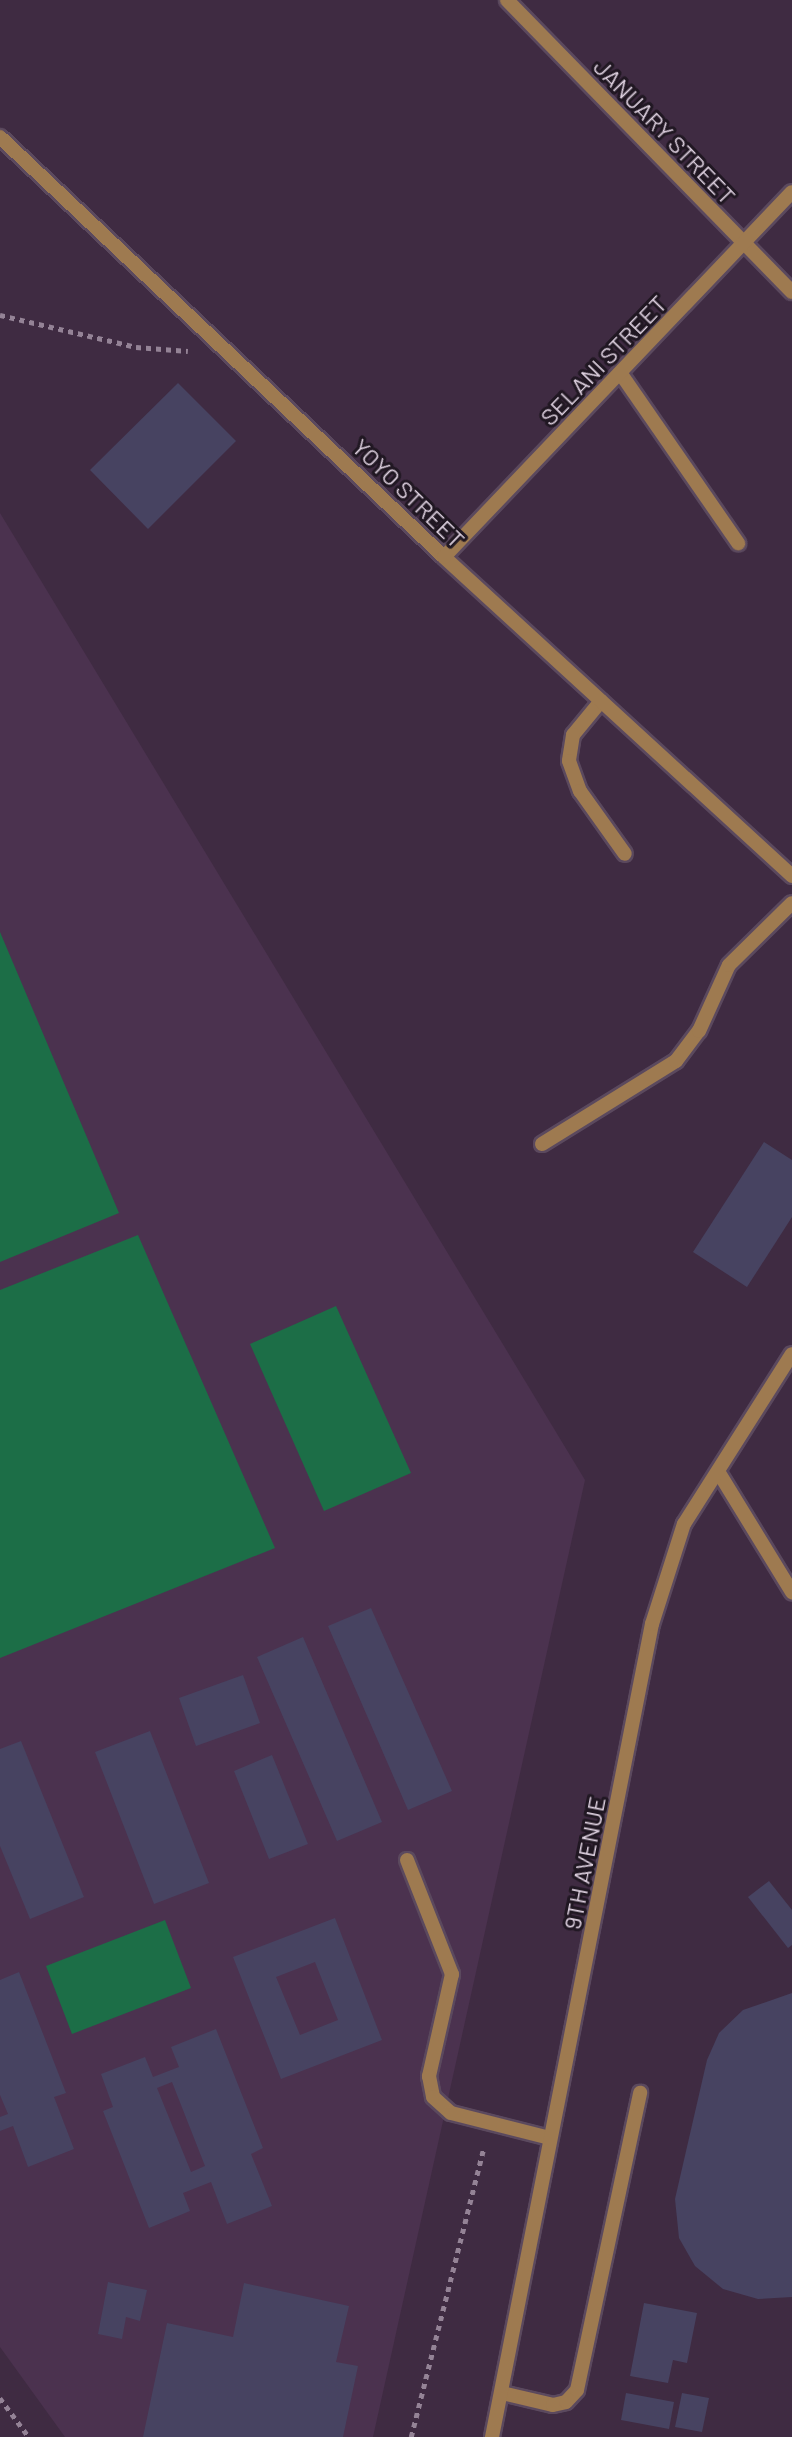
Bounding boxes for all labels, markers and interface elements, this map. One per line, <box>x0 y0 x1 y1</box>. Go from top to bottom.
street label: JANUARY STREET <box>588 52 742 210</box>
street label: SELANI STREET <box>534 289 672 431</box>
street label: YOYO STREET <box>347 432 471 554</box>
street label: 9TH AVENUE <box>557 1794 611 1932</box>

